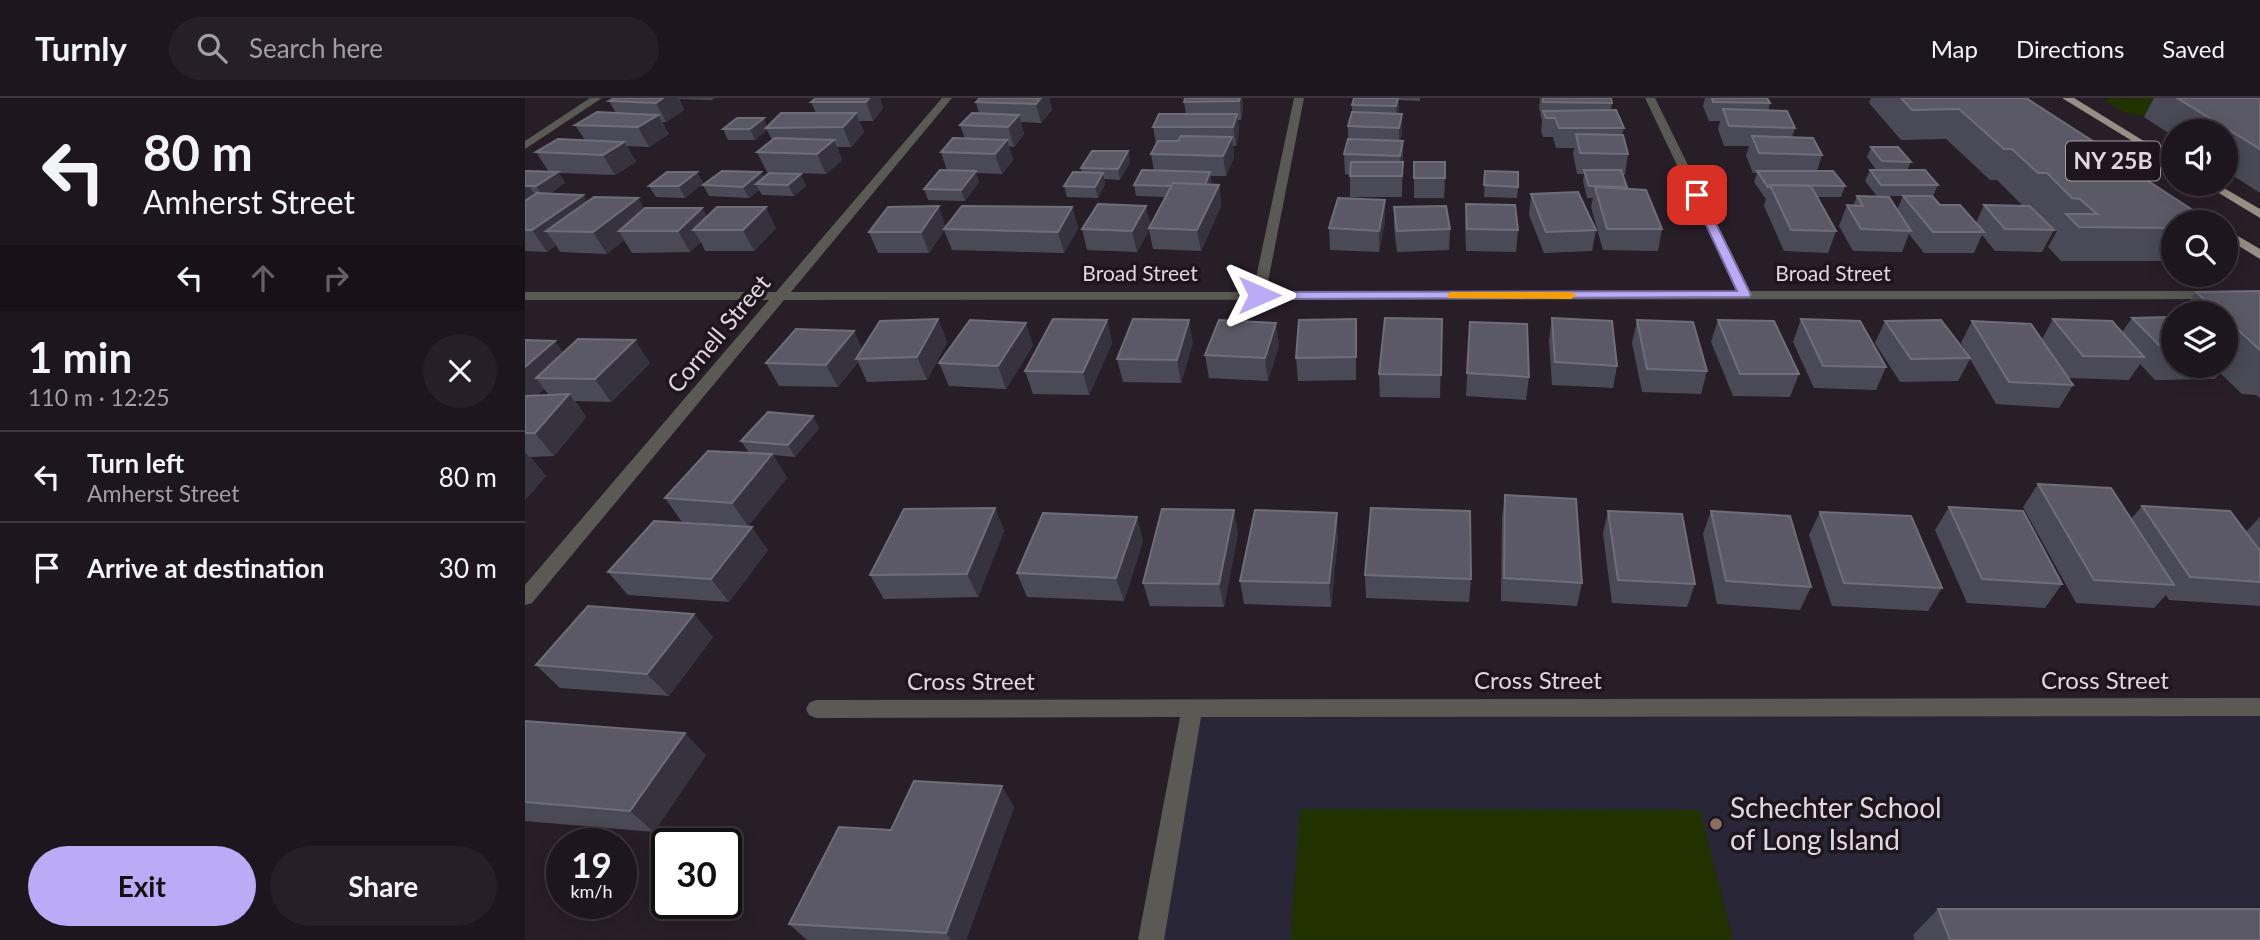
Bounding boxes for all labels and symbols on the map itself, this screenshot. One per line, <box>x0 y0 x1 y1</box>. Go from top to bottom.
road number: NY 25B <box>2066 142 2160 180</box>
pin <box>1667 165 1727 225</box>
position arrow <box>1222 258 1296 332</box>
street label: Broad Street <box>1082 260 1198 285</box>
street label: Broad Street <box>1775 260 1891 285</box>
street label: Cornell Street <box>660 268 776 398</box>
street label: Cross Street <box>1474 665 1602 694</box>
street label: Cross Street <box>2041 665 2169 694</box>
street label: Cross Street <box>907 666 1035 695</box>
place label: Schechter School of Long Island <box>1730 790 1942 856</box>
marker: Schechter School of Long Island <box>1708 816 1724 832</box>
speed limit sign: 30 <box>651 828 742 919</box>

